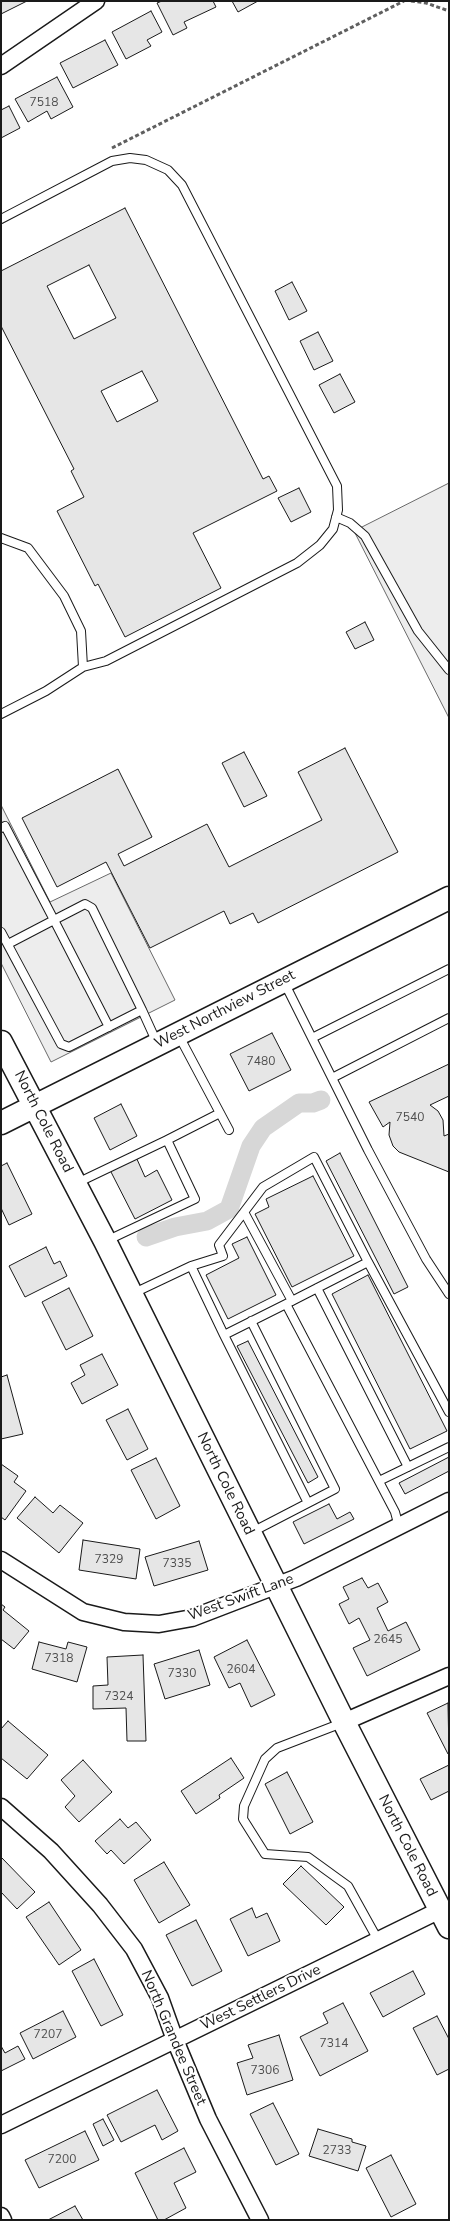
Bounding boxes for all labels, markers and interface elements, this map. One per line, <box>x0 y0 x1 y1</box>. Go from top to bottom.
house number: 7518 <box>30 96 58 110</box>
street label: West Northview Street <box>152 967 298 1053</box>
house number: 7480 <box>247 1055 275 1069</box>
street label: North Cole Road <box>10 1068 76 1176</box>
house number: 7540 <box>396 1111 424 1125</box>
street label: North Cole Road <box>192 1430 258 1538</box>
house number: 7329 <box>95 1553 123 1567</box>
house number: 7335 <box>163 1557 191 1571</box>
street label: West Swift Lane <box>186 1570 296 1626</box>
house number: 2645 <box>374 1633 402 1647</box>
house number: 7318 <box>45 1652 73 1666</box>
house number: 2604 <box>227 1663 255 1677</box>
house number: 7330 <box>168 1667 196 1681</box>
house number: 7324 <box>105 1690 133 1704</box>
street label: North Cole Road <box>374 1792 440 1900</box>
street label: West Settlers Drive <box>198 1961 324 2035</box>
street label: North Grandee Street <box>136 1968 210 2108</box>
house number: 7207 <box>34 2028 62 2042</box>
house number: 7314 <box>320 2037 348 2051</box>
house number: 7306 <box>251 2064 279 2078</box>
house number: 2733 <box>323 2144 351 2158</box>
house number: 7200 <box>48 2153 76 2167</box>

